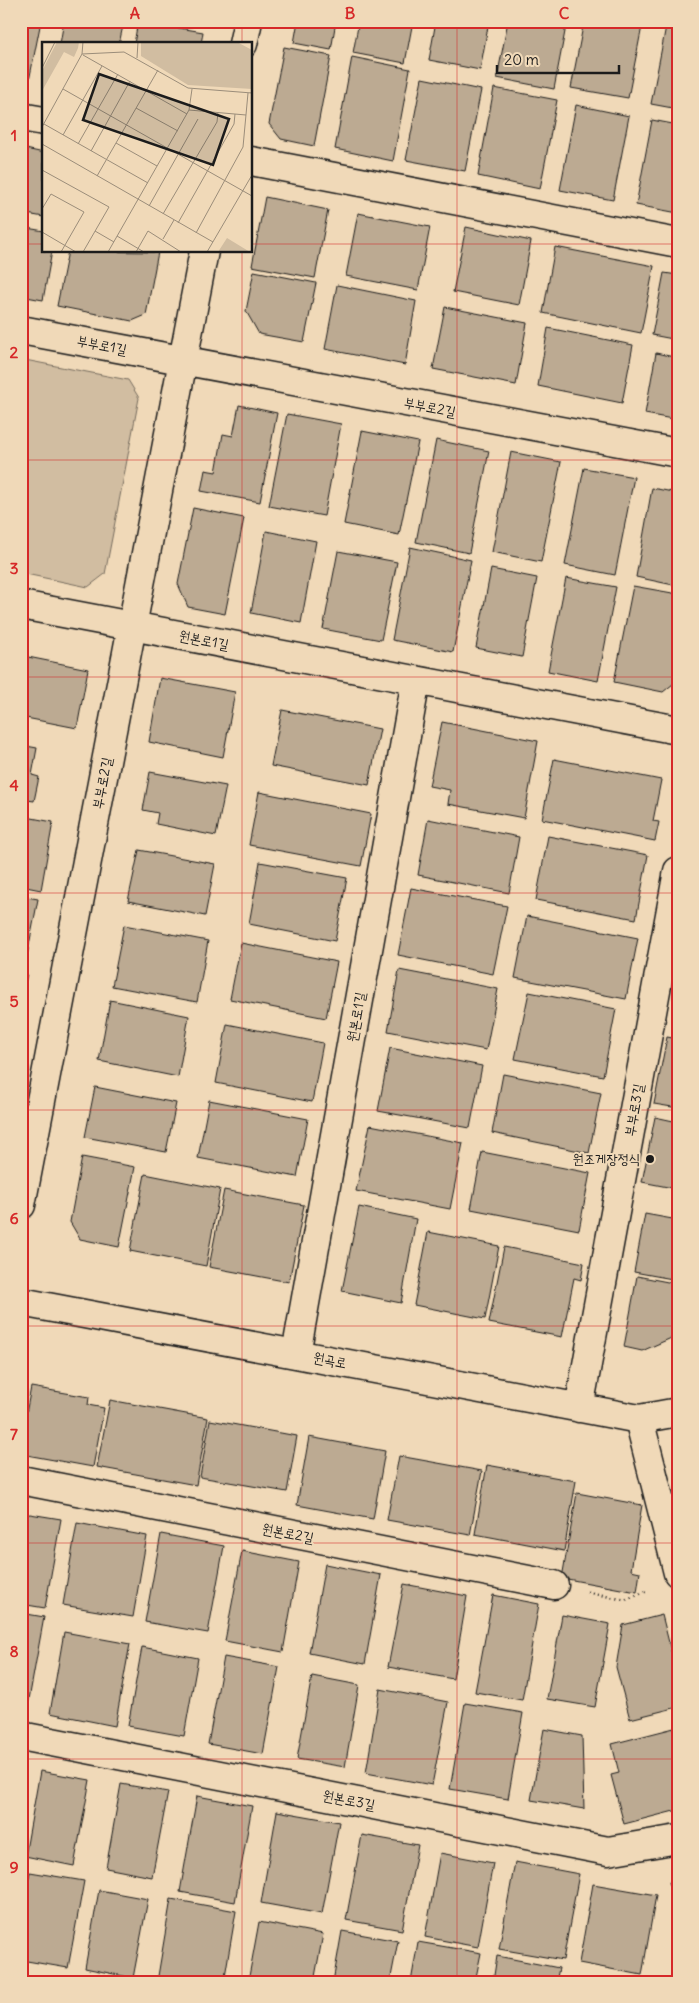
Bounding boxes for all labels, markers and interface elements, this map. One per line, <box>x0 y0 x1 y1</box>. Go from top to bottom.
text: A <box>130 3 140 23</box>
text: B <box>345 3 356 23</box>
text: C <box>559 3 570 23</box>
inset map <box>42 42 252 252</box>
scale bar <box>497 42 619 74</box>
text: 20 m <box>504 50 539 69</box>
text: 1 <box>11 125 17 145</box>
street label: 부부로1길 <box>75 331 129 359</box>
text: 2 <box>10 342 19 362</box>
street label: 부부로2길 <box>402 393 458 421</box>
text: 3 <box>9 558 19 578</box>
street label: 원본로1길 <box>177 626 231 654</box>
street label: 부부로2길 <box>88 755 116 811</box>
text: 4 <box>9 775 19 795</box>
street label: 원본로1길 <box>343 990 369 1043</box>
text: 5 <box>9 991 19 1011</box>
street label: 부부로3길 <box>621 1082 648 1138</box>
place label: 원조게장정식 <box>572 1150 640 1168</box>
marker: 원조게장정식 <box>644 1153 656 1165</box>
text: 6 <box>9 1208 19 1228</box>
street label: 원곡로 <box>312 1348 348 1372</box>
text: 7 <box>10 1424 18 1444</box>
street label: 원본로2길 <box>260 1519 316 1547</box>
text: 8 <box>9 1641 19 1661</box>
street label: 원본로3길 <box>321 1786 377 1814</box>
text: 9 <box>9 1857 19 1877</box>

